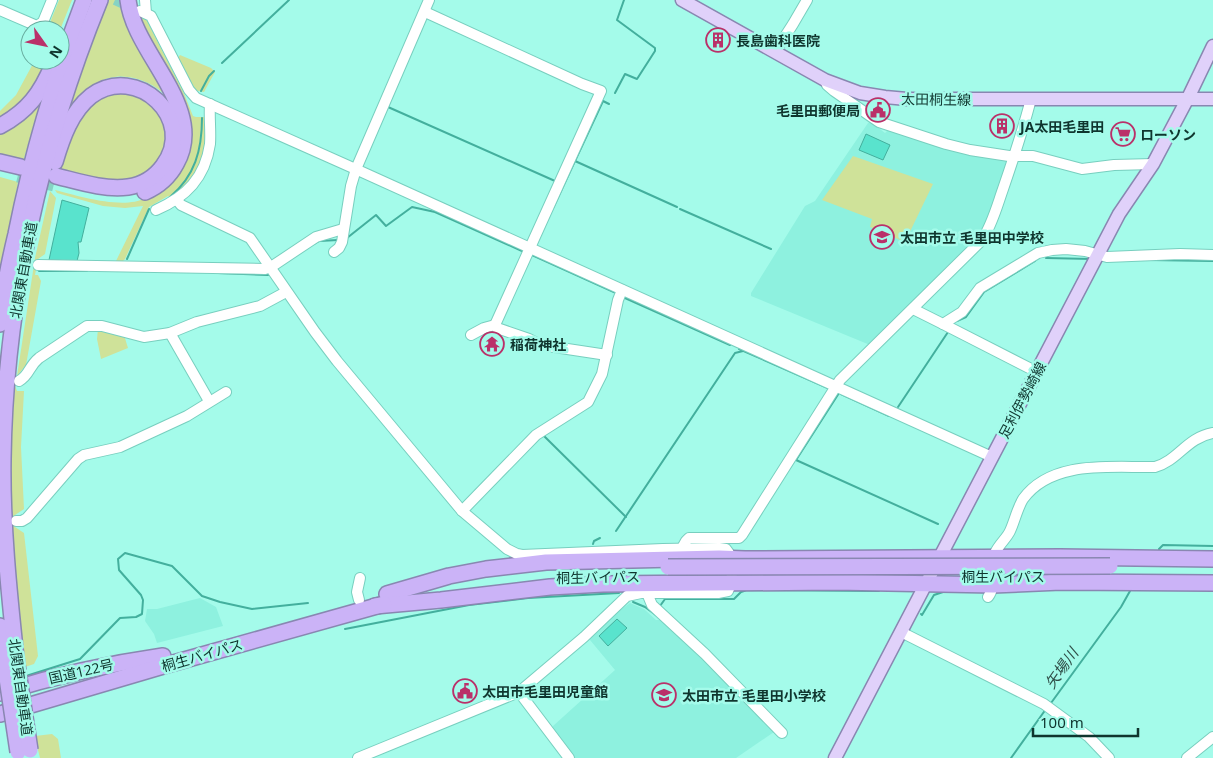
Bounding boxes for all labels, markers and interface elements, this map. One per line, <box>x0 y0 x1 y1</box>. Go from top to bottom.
north arrow <box>20 20 70 70</box>
building icon: 長島歯科医院 <box>705 27 731 53</box>
place label: 長島歯科医院 <box>736 31 820 50</box>
text: N <box>45 42 67 62</box>
street label: 太田桐生線 <box>901 89 971 109</box>
public building icon: 毛里田郵便局 <box>865 97 891 123</box>
place label: 毛里田郵便局 <box>776 101 860 120</box>
building icon: JA太田毛里田 <box>989 113 1015 139</box>
place label: JA太田毛里田 <box>1018 117 1104 136</box>
supermarket icon: ローソン <box>1110 121 1136 147</box>
place label: ローソン <box>1140 125 1196 144</box>
street label: 北関東自動車道 <box>5 220 41 320</box>
school or university icon: 太田市立 毛里田中学校 <box>869 224 895 250</box>
place label: 太田市立 毛里田中学校 <box>900 228 1044 247</box>
temple icon: 稲荷神社 <box>479 331 505 357</box>
place label: 稲荷神社 <box>510 335 566 354</box>
street label: 足利伊勢崎線 <box>994 358 1050 442</box>
street label: 桐生バイパス <box>556 567 640 587</box>
street label: 桐生バイパス <box>961 567 1045 586</box>
street label: 桐生バイパス <box>159 634 245 676</box>
street label: 北関東自動車道 <box>5 637 37 737</box>
water label: 矢場川 <box>1040 642 1083 692</box>
street label: 国道122号 <box>47 654 115 688</box>
public building icon: 太田市毛里田児童館 <box>452 678 478 704</box>
place label: 太田市毛里田児童館 <box>482 682 608 701</box>
school or university icon: 太田市立 毛里田小学校 <box>651 682 677 708</box>
place label: 太田市立 毛里田小学校 <box>682 686 826 705</box>
scale bar <box>1033 706 1138 738</box>
text: 100 m <box>1040 712 1084 732</box>

